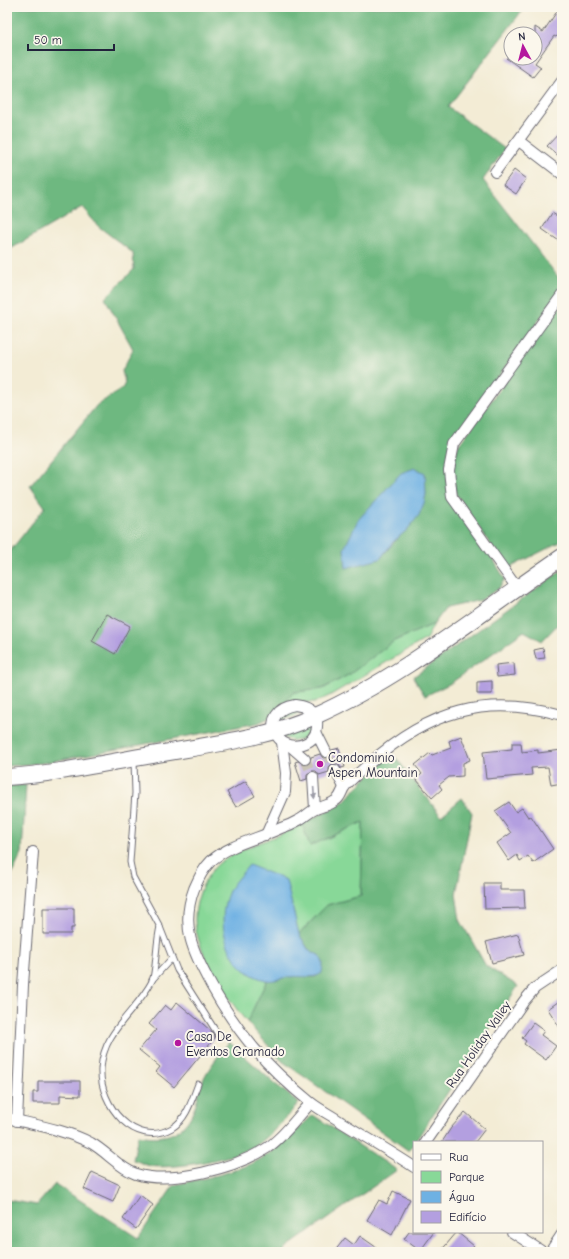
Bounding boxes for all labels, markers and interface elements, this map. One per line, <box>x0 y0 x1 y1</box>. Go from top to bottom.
scale bar <box>28 26 114 52</box>
north arrow <box>503 26 543 66</box>
text: N <box>517 30 526 43</box>
text: 50 m <box>34 33 62 47</box>
place label: Condominio Aspen Mountain <box>328 750 418 780</box>
marker: Condominio Aspen Mountain <box>315 759 325 769</box>
one-way arrow <box>311 787 318 799</box>
street label: Rua Holiday Valley <box>443 998 514 1090</box>
place label: Casa De Eventos Gramado <box>186 1029 285 1059</box>
marker: Casa De Eventos Gramado <box>173 1038 183 1048</box>
legend <box>413 1141 543 1233</box>
text: Rua <box>449 1150 468 1164</box>
text: Parque <box>449 1170 484 1184</box>
text: Água <box>449 1190 475 1204</box>
text: Edifício <box>449 1210 486 1224</box>

